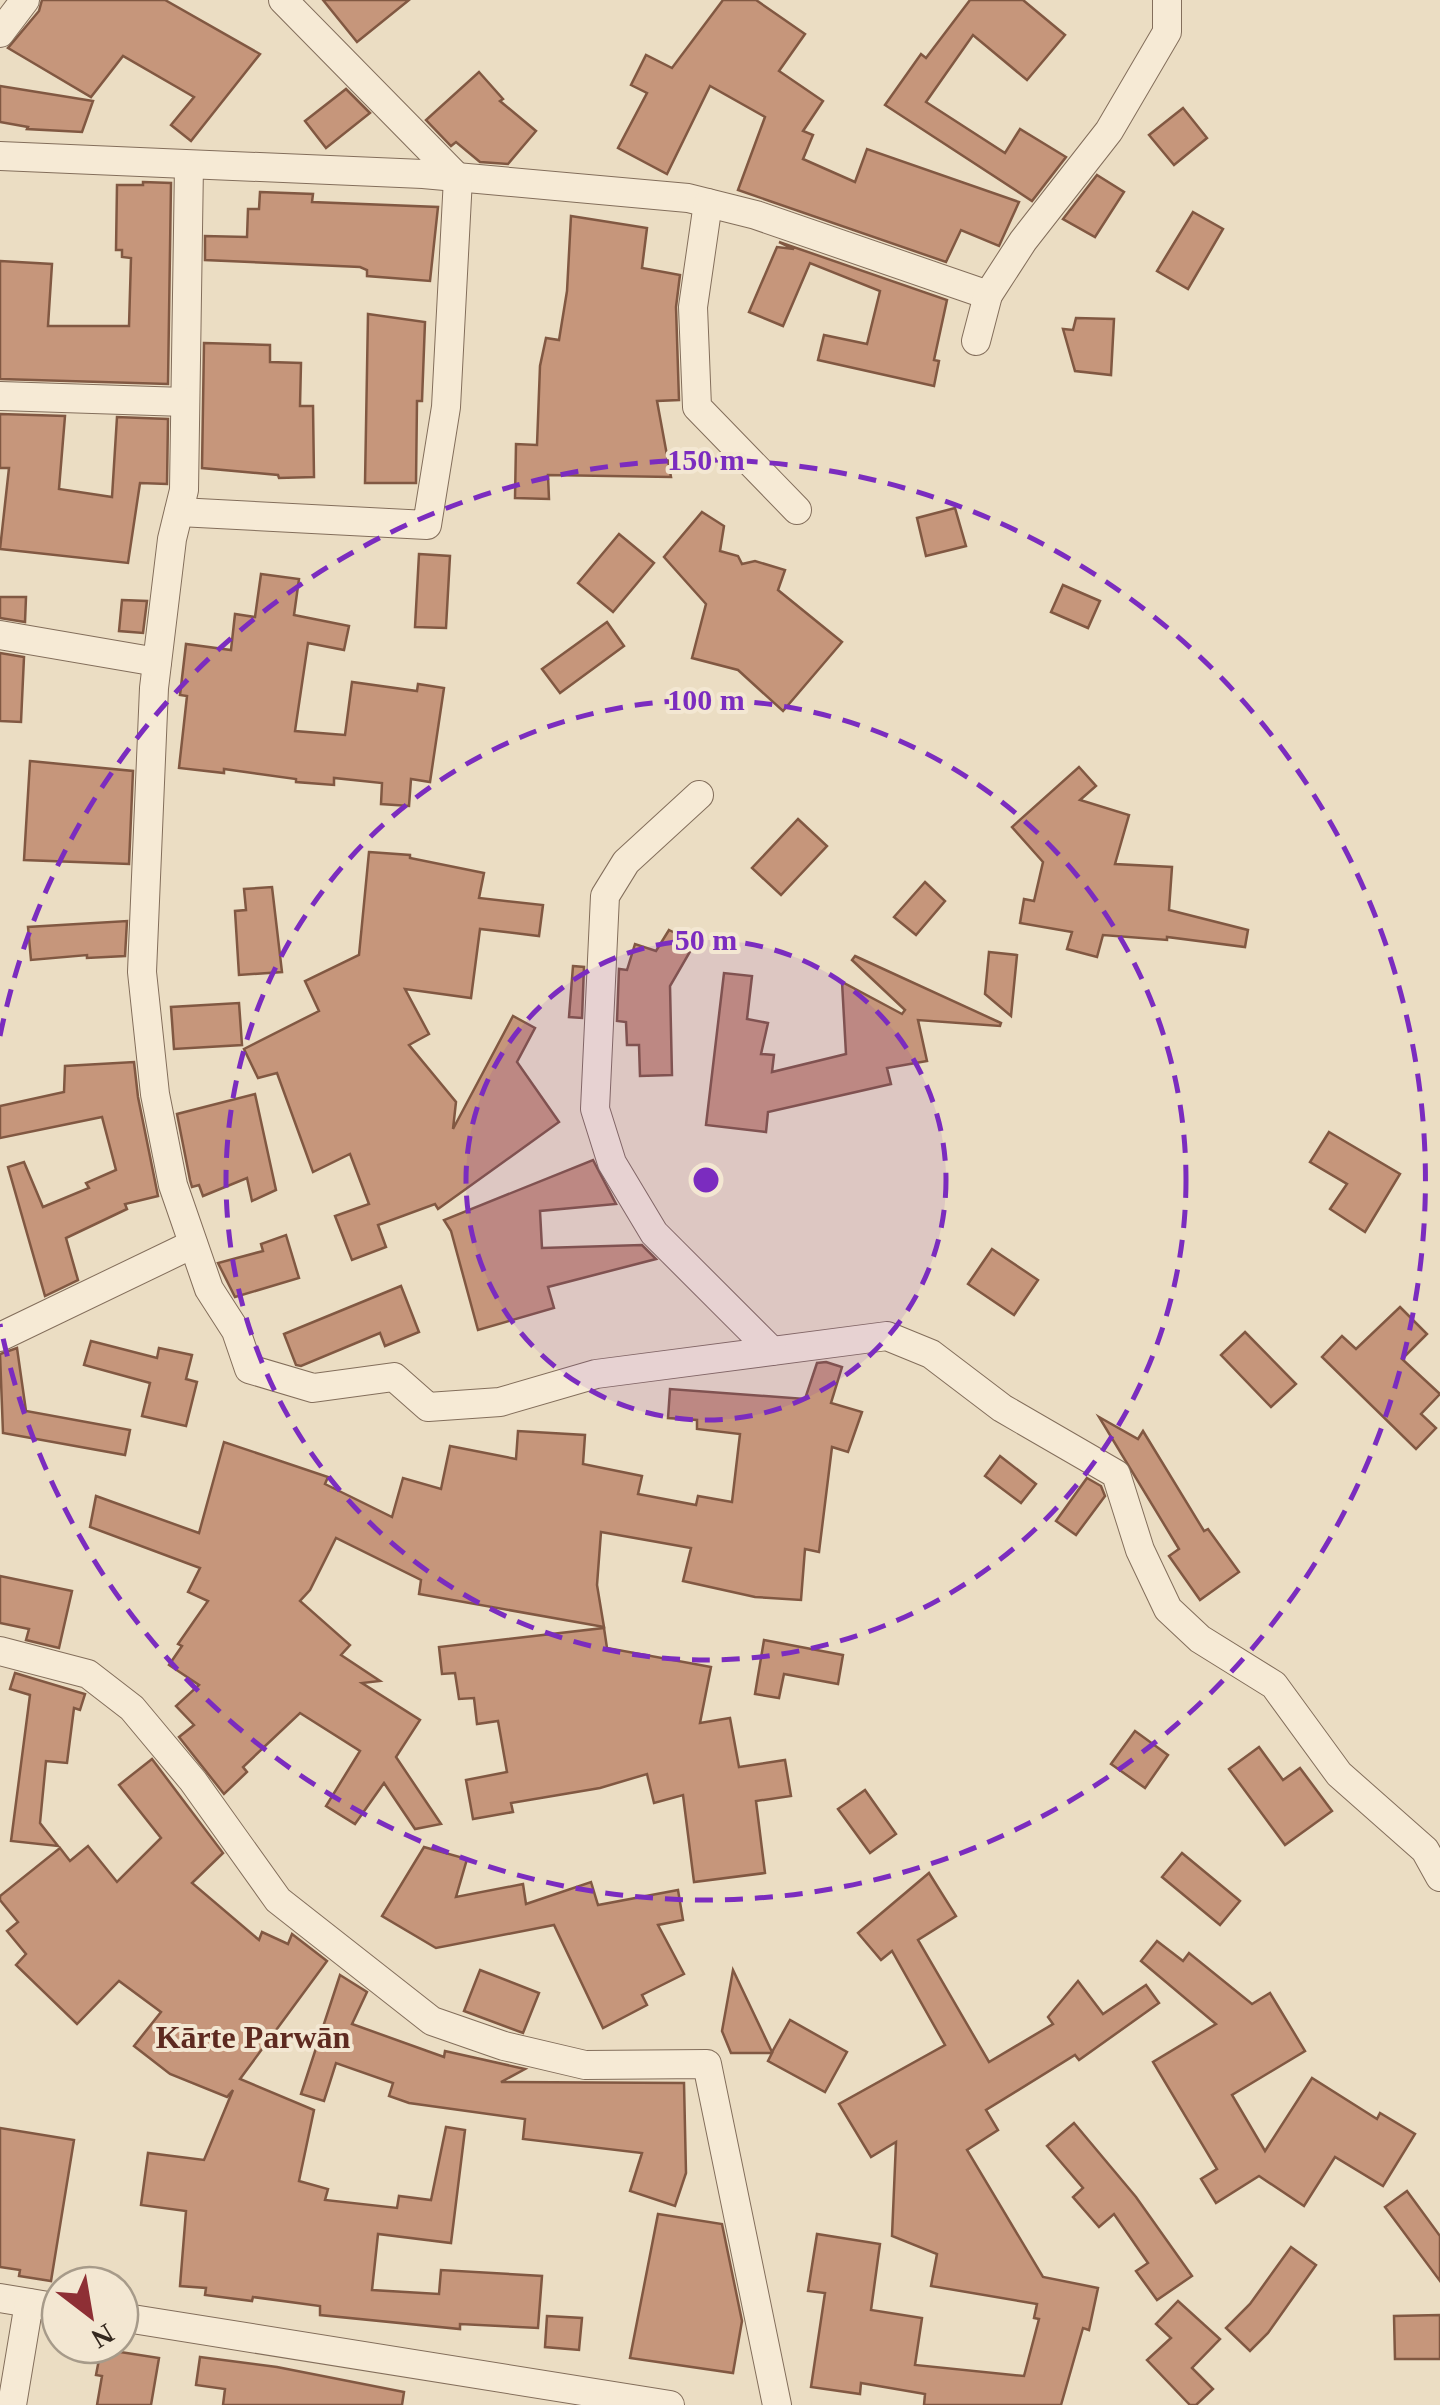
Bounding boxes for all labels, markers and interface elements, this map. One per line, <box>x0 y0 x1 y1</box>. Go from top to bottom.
text: 150 m <box>667 443 745 476</box>
text: 100 m <box>667 683 745 716</box>
text: 50 m <box>675 923 737 956</box>
centre of rings <box>688 1162 724 1198</box>
district label: Kārte Parwān <box>156 2019 351 2055</box>
north arrow <box>40 2265 140 2365</box>
text: N <box>86 2318 119 2354</box>

